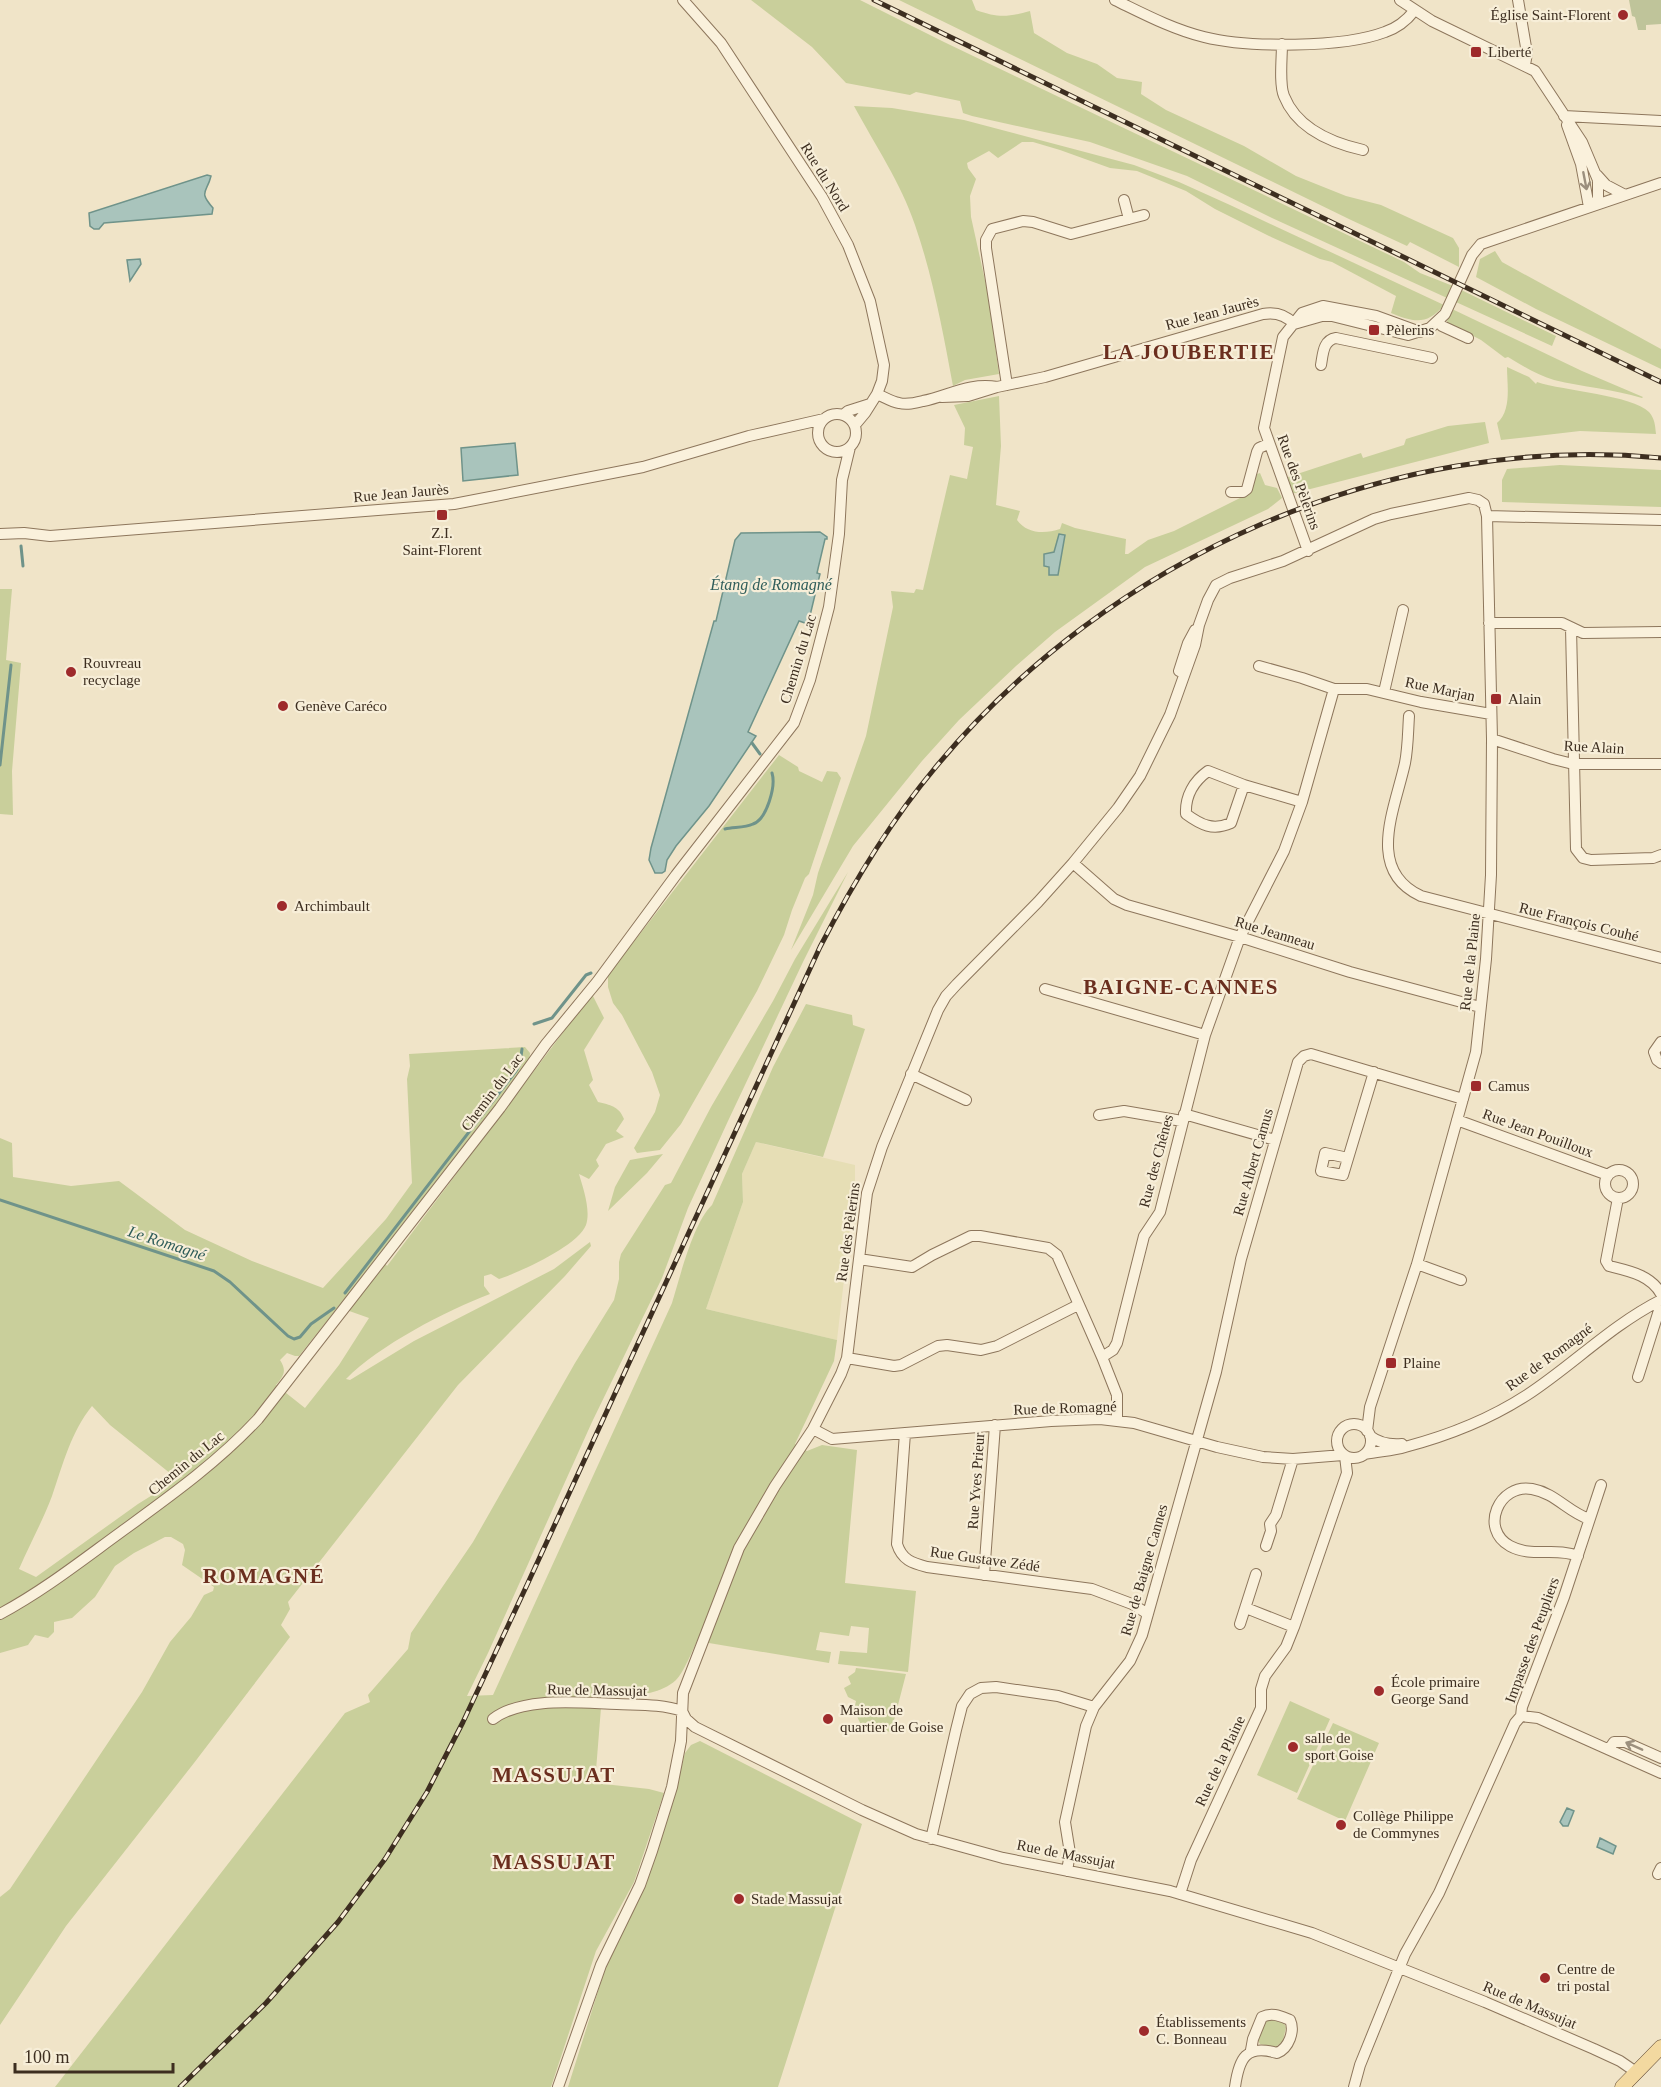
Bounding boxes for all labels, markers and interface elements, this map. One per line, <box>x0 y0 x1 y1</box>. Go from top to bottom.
place label: Église Saint-Florent <box>1491 7 1612 23</box>
marker: Église Saint-Florent <box>1616 8 1630 22</box>
place label: Liberté <box>1488 44 1532 60</box>
marker: Liberté <box>1469 45 1483 59</box>
street label: Rue du Nord <box>798 140 853 215</box>
one-way arrow <box>1580 170 1591 190</box>
street label: Rue Jean Jaurès <box>1164 293 1260 333</box>
place label: Pèlerins <box>1386 322 1434 338</box>
marker: Pèlerins <box>1367 323 1381 337</box>
district label: LA JOUBERTIE <box>1103 340 1275 364</box>
street label: Rue des Pèlerins <box>1274 432 1324 532</box>
street label: Rue Jean Jaurès <box>353 481 450 505</box>
marker: Z.I. Saint-Florent <box>435 508 449 522</box>
place label: Z.I. Saint-Florent <box>402 525 482 558</box>
water label: Étang de Romagné <box>709 575 833 594</box>
street label: Chemin du Lac <box>777 612 819 706</box>
place label: Rouvreau recyclage <box>83 655 142 688</box>
marker: Rouvreau recyclage <box>64 665 78 679</box>
street label: Rue Marjan <box>1403 674 1477 704</box>
place label: Alain <box>1508 691 1542 707</box>
marker: Alain <box>1489 692 1503 706</box>
place label: Genève Caréco <box>295 698 387 714</box>
marker: Genève Caréco <box>276 699 290 713</box>
street label: Rue Alain <box>1563 737 1625 757</box>
place label: Archimbault <box>294 898 371 914</box>
marker: Archimbault <box>275 899 289 913</box>
street label: Rue François Couhé <box>1518 899 1641 945</box>
street label: Rue de la Plaine <box>1457 912 1483 1012</box>
street label: Rue Jeanneau <box>1233 913 1317 953</box>
district label: BAIGNE-CANNES <box>1083 975 1279 999</box>
street label: Chemin du Lac <box>458 1050 526 1134</box>
place label: Camus <box>1488 1078 1530 1094</box>
marker: Camus <box>1469 1079 1483 1093</box>
street label: Rue Albert Camus <box>1230 1106 1276 1217</box>
street label: Rue Jean Pouilloux <box>1480 1106 1596 1161</box>
street label: Rue des Chênes <box>1136 1113 1176 1209</box>
street label: Rue des Pèlerins <box>833 1181 863 1283</box>
water label: Le Romagné <box>125 1222 209 1265</box>
street label: Rue de Romagné <box>1503 1320 1596 1394</box>
place label: Plaine <box>1403 1355 1441 1371</box>
marker: Plaine <box>1384 1356 1398 1370</box>
street label: Rue de Romagné <box>1013 1398 1117 1418</box>
street label: Chemin du Lac <box>145 1427 227 1498</box>
street label: Rue Yves Prieur <box>965 1432 987 1530</box>
street label: Rue de Baigne Cannes <box>1118 1502 1171 1638</box>
street label: Rue Gustave Zédé <box>929 1543 1041 1575</box>
district label: ROMAGNÉ <box>203 1564 325 1588</box>
street label: Impasse des Peupliers <box>1502 1575 1562 1705</box>
place label: École primaire George Sand <box>1391 1674 1480 1707</box>
street label: Rue de Massujat <box>547 1681 648 1699</box>
marker: École primaire George Sand <box>1372 1684 1386 1698</box>
place label: Maison de quartier de Goise <box>840 1702 944 1735</box>
marker: Maison de quartier de Goise <box>821 1712 835 1726</box>
street label: Rue de la Plaine <box>1192 1713 1248 1809</box>
place label: salle de sport Goise <box>1305 1730 1374 1763</box>
one-way arrow <box>1625 1739 1643 1751</box>
marker: salle de sport Goise <box>1286 1740 1300 1754</box>
district label: MASSUJAT <box>492 1763 616 1787</box>
place label: Collège Philippe de Commynes <box>1353 1808 1454 1841</box>
marker: Collège Philippe de Commynes <box>1334 1818 1348 1832</box>
street label: Rue de Massujat <box>1015 1837 1117 1872</box>
district label: MASSUJAT <box>492 1850 616 1874</box>
place label: Stade Massujat <box>751 1891 843 1907</box>
marker: Stade Massujat <box>732 1892 746 1906</box>
place label: Centre de tri postal <box>1557 1961 1615 1994</box>
marker: Centre de tri postal <box>1538 1971 1552 1985</box>
street label: Rue de Massujat <box>1481 1978 1580 2032</box>
place label: Établissements C. Bonneau <box>1156 2014 1246 2047</box>
marker: Établissements C. Bonneau <box>1137 2024 1151 2038</box>
scale bar <box>15 2036 172 2074</box>
text: 100 m <box>24 2047 70 2067</box>

